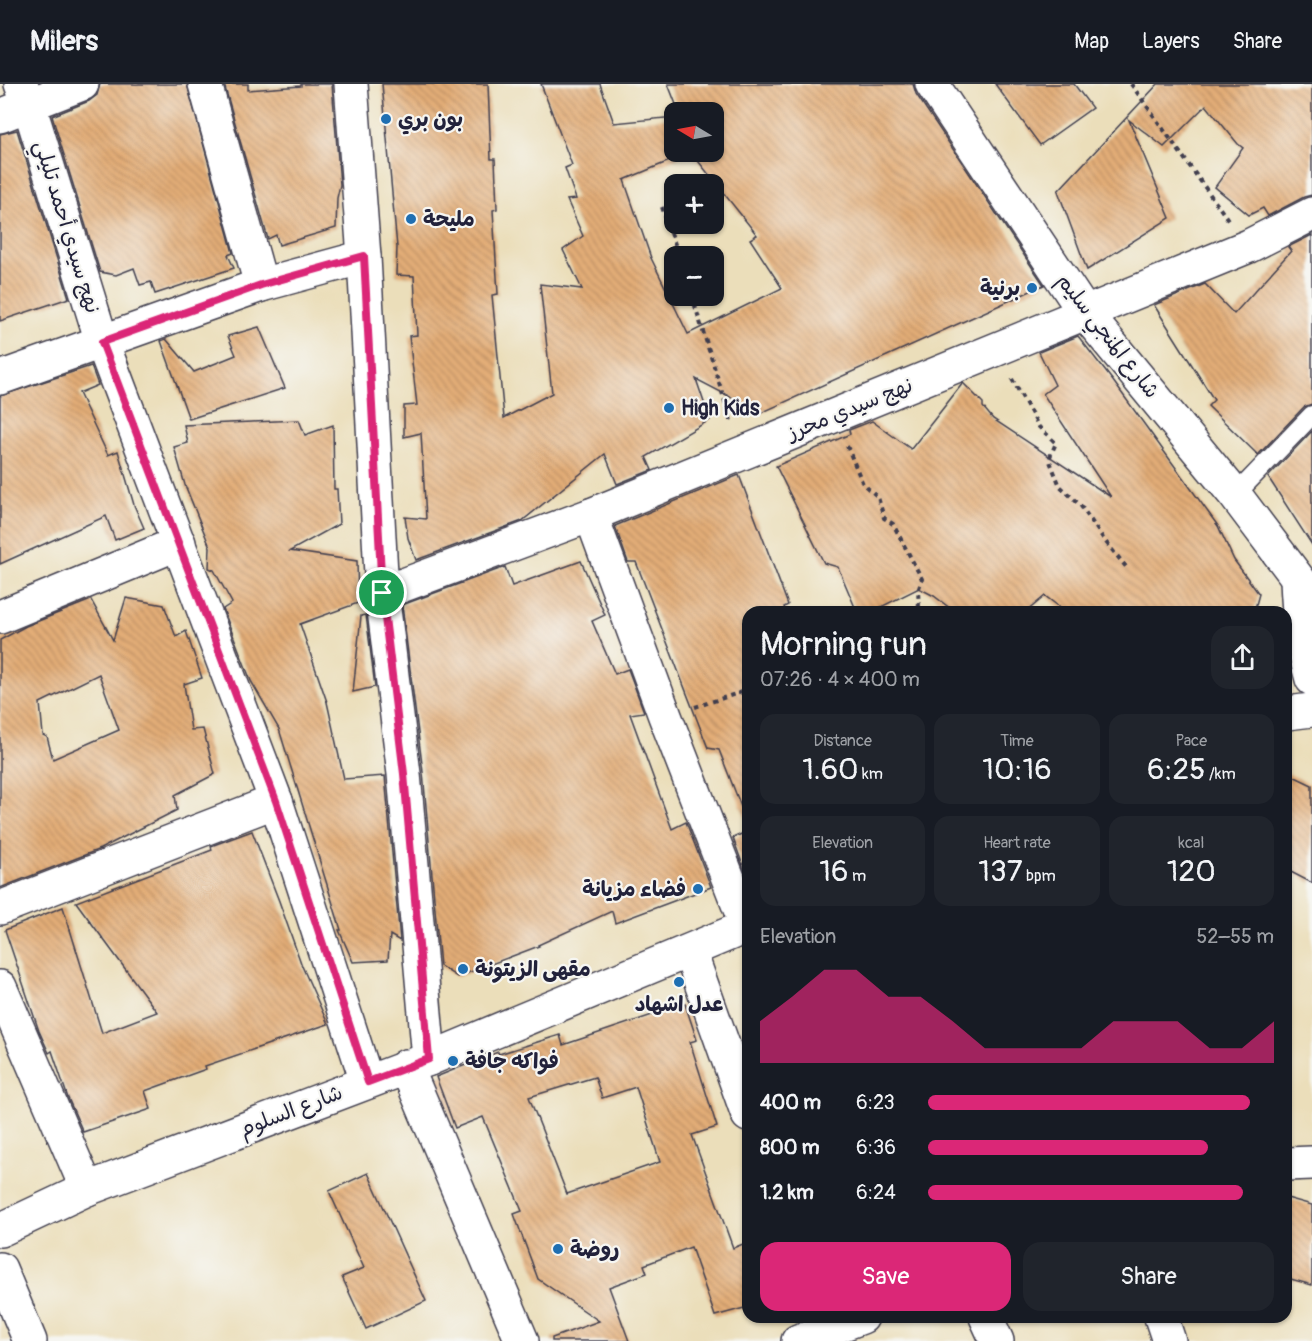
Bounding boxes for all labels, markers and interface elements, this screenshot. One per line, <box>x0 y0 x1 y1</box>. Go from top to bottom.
text: Milers <box>30 24 98 59</box>
text: Map <box>1074 28 1109 55</box>
text: Layers <box>1142 28 1200 55</box>
text: Share <box>1233 28 1282 55</box>
north arrow <box>664 102 724 162</box>
map controls <box>664 102 724 306</box>
place label: بون بري <box>398 106 463 135</box>
marker: بون بري <box>379 112 393 126</box>
street label: نهج سيدي أحمد تليلي <box>23 137 106 318</box>
button: + <box>664 174 724 234</box>
place label: مليحة <box>423 206 475 233</box>
marker: مليحة <box>404 212 418 226</box>
button: − <box>664 246 724 306</box>
street label: شارع المنجي سليم <box>1047 268 1165 407</box>
place label: برنية <box>980 275 1020 302</box>
marker: برنية <box>1025 281 1039 295</box>
street label: نهج سيدي محرز <box>781 372 917 448</box>
place label: High Kids <box>681 395 760 422</box>
marker: High Kids <box>662 401 676 415</box>
pin <box>356 567 407 618</box>
icon: arrive <box>365 576 398 609</box>
text: Morning run <box>760 624 927 665</box>
button: share <box>1211 626 1274 689</box>
text: 07:26 · 4 × 400 m <box>760 667 920 692</box>
text: Distance <box>813 731 872 751</box>
text: Time <box>1000 731 1034 751</box>
text: Pace <box>1175 731 1207 751</box>
text: 1.60 <box>802 751 859 788</box>
text: 10:16 <box>982 751 1052 788</box>
text: 6:25 <box>1147 751 1206 788</box>
text: km <box>859 764 883 784</box>
text: /km <box>1206 764 1236 784</box>
text: Elevation <box>812 833 873 853</box>
text: Heart rate <box>983 833 1051 853</box>
text: kcal <box>1178 833 1204 853</box>
text: 16 <box>819 853 848 890</box>
text: 137 <box>978 853 1023 890</box>
text: 120 <box>1167 853 1216 890</box>
text: m <box>848 866 866 886</box>
text: bpm <box>1023 866 1056 886</box>
place label: فضاء مزيانة <box>582 876 686 903</box>
marker: فضاء مزيانة <box>691 882 705 896</box>
text: Elevation <box>760 924 836 949</box>
text: 52–55 m <box>1196 924 1274 949</box>
place label: مقهى الزيتونة <box>475 956 591 983</box>
marker: مقهى الزيتونة <box>456 962 470 976</box>
marker: عدل اشهاد <box>672 975 686 989</box>
place label: عدل اشهاد <box>635 991 723 1018</box>
place label: فواكه جافة <box>465 1048 559 1075</box>
marker: فواكه جافة <box>446 1054 460 1068</box>
street label: شارع السلوم <box>236 1079 347 1145</box>
text: 400 m <box>760 1090 821 1115</box>
text: 6:23 <box>856 1090 895 1115</box>
text: 800 m <box>760 1135 820 1160</box>
text: 6:36 <box>856 1135 896 1160</box>
text: 1.2 km <box>760 1180 814 1205</box>
text: 6:24 <box>856 1180 896 1205</box>
place label: روضة <box>570 1236 619 1263</box>
marker: روضة <box>551 1242 565 1256</box>
button: Save <box>760 1242 1011 1311</box>
button: Share <box>1023 1242 1274 1311</box>

